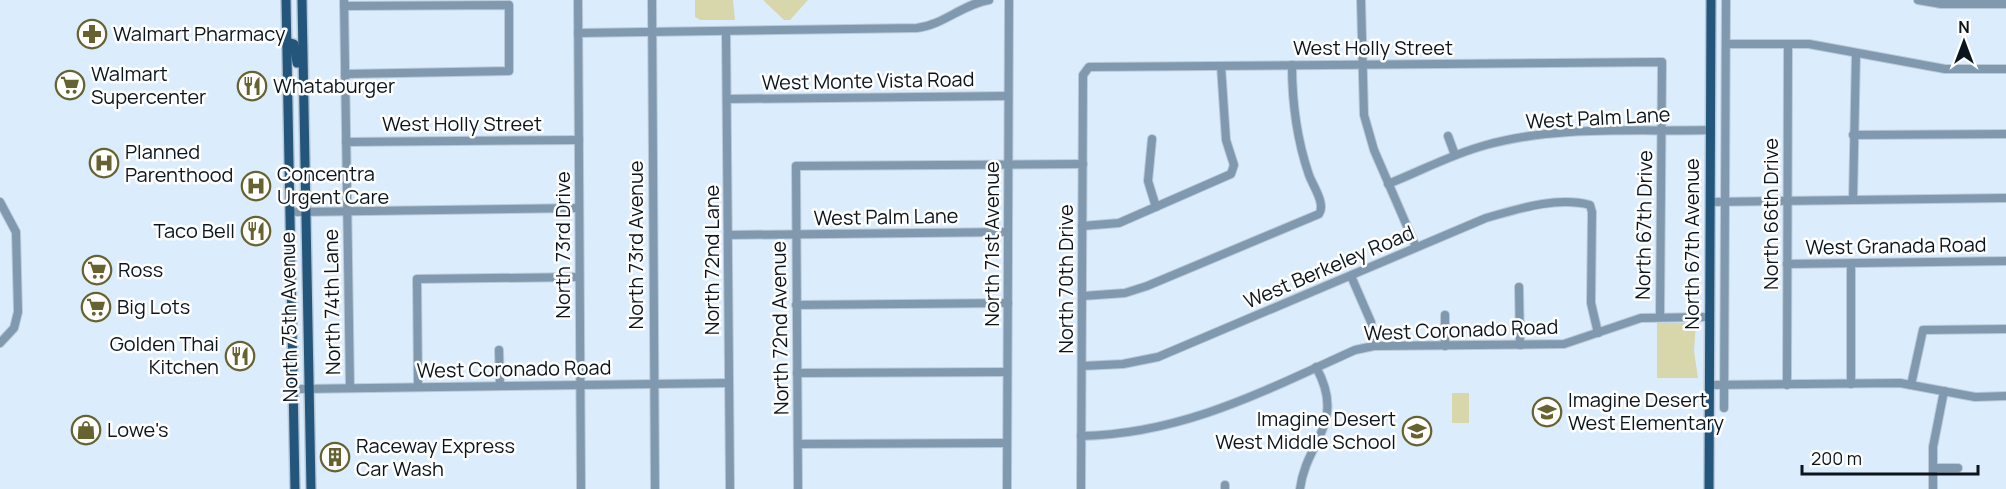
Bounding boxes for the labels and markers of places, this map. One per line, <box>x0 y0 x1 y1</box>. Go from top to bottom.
pharmacy icon: Walmart Pharmacy <box>76 18 108 50</box>
place label: Walmart Pharmacy <box>113 20 286 47</box>
place label: Walmart Supercenter <box>91 60 206 110</box>
supermarket icon: Walmart Supercenter <box>54 69 86 101</box>
restaurant icon: Whataburger <box>236 70 268 102</box>
place label: Whataburger <box>273 72 395 99</box>
place label: Planned Parenthood <box>125 138 233 188</box>
hospital icon: Planned Parenthood <box>88 147 120 179</box>
place label: Concentra Urgent Care <box>277 160 389 210</box>
hospital icon: Concentra Urgent Care <box>240 170 272 202</box>
restaurant icon: Taco Bell <box>240 215 272 247</box>
place label: Taco Bell <box>153 217 235 244</box>
supermarket icon: Ross <box>81 254 113 286</box>
place label: Ross <box>118 256 163 283</box>
supermarket icon: Big Lots <box>80 291 112 323</box>
place label: Big Lots <box>117 293 190 320</box>
place label: Golden Thai Kitchen <box>110 330 219 380</box>
restaurant icon: Golden Thai Kitchen <box>224 340 256 372</box>
place label: Imagine Desert West Elementary <box>1568 386 1725 436</box>
school or university icon: Imagine Desert West Elementary <box>1531 396 1563 428</box>
place label: Imagine Desert West Middle School <box>1215 405 1396 455</box>
shop icon: Lowe's <box>70 414 102 446</box>
school or university icon: Imagine Desert West Middle School <box>1401 415 1433 447</box>
place label: Lowe's <box>107 416 168 443</box>
place label: Raceway Express Car Wash <box>356 432 515 482</box>
building icon: Raceway Express Car Wash <box>319 441 351 473</box>

